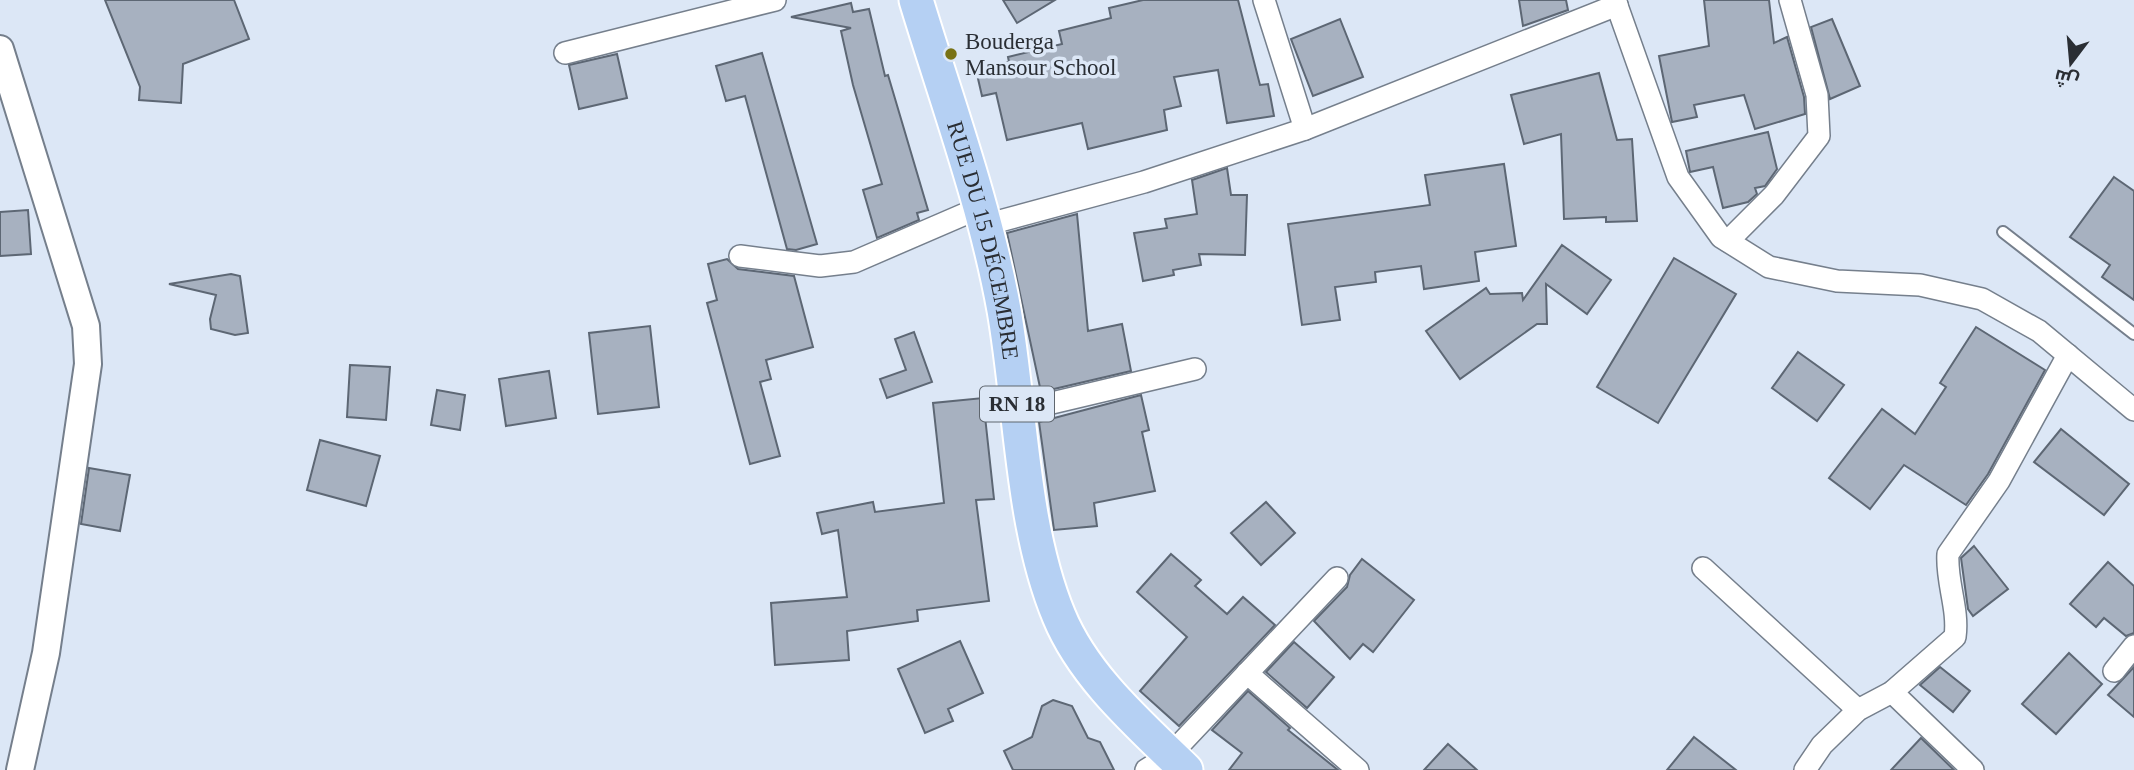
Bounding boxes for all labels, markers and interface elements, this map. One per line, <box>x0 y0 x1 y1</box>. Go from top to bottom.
north arrow <box>2036 28 2106 98</box>
place label: Bouderga Mansour School <box>965 29 1116 80</box>
marker: Bouderga Mansour School <box>943 46 959 62</box>
text: ش <box>2052 64 2081 92</box>
street label: RUE DU 15 DÉCEMBRE <box>943 118 1024 361</box>
road number: RN 18 <box>980 386 1054 422</box>

